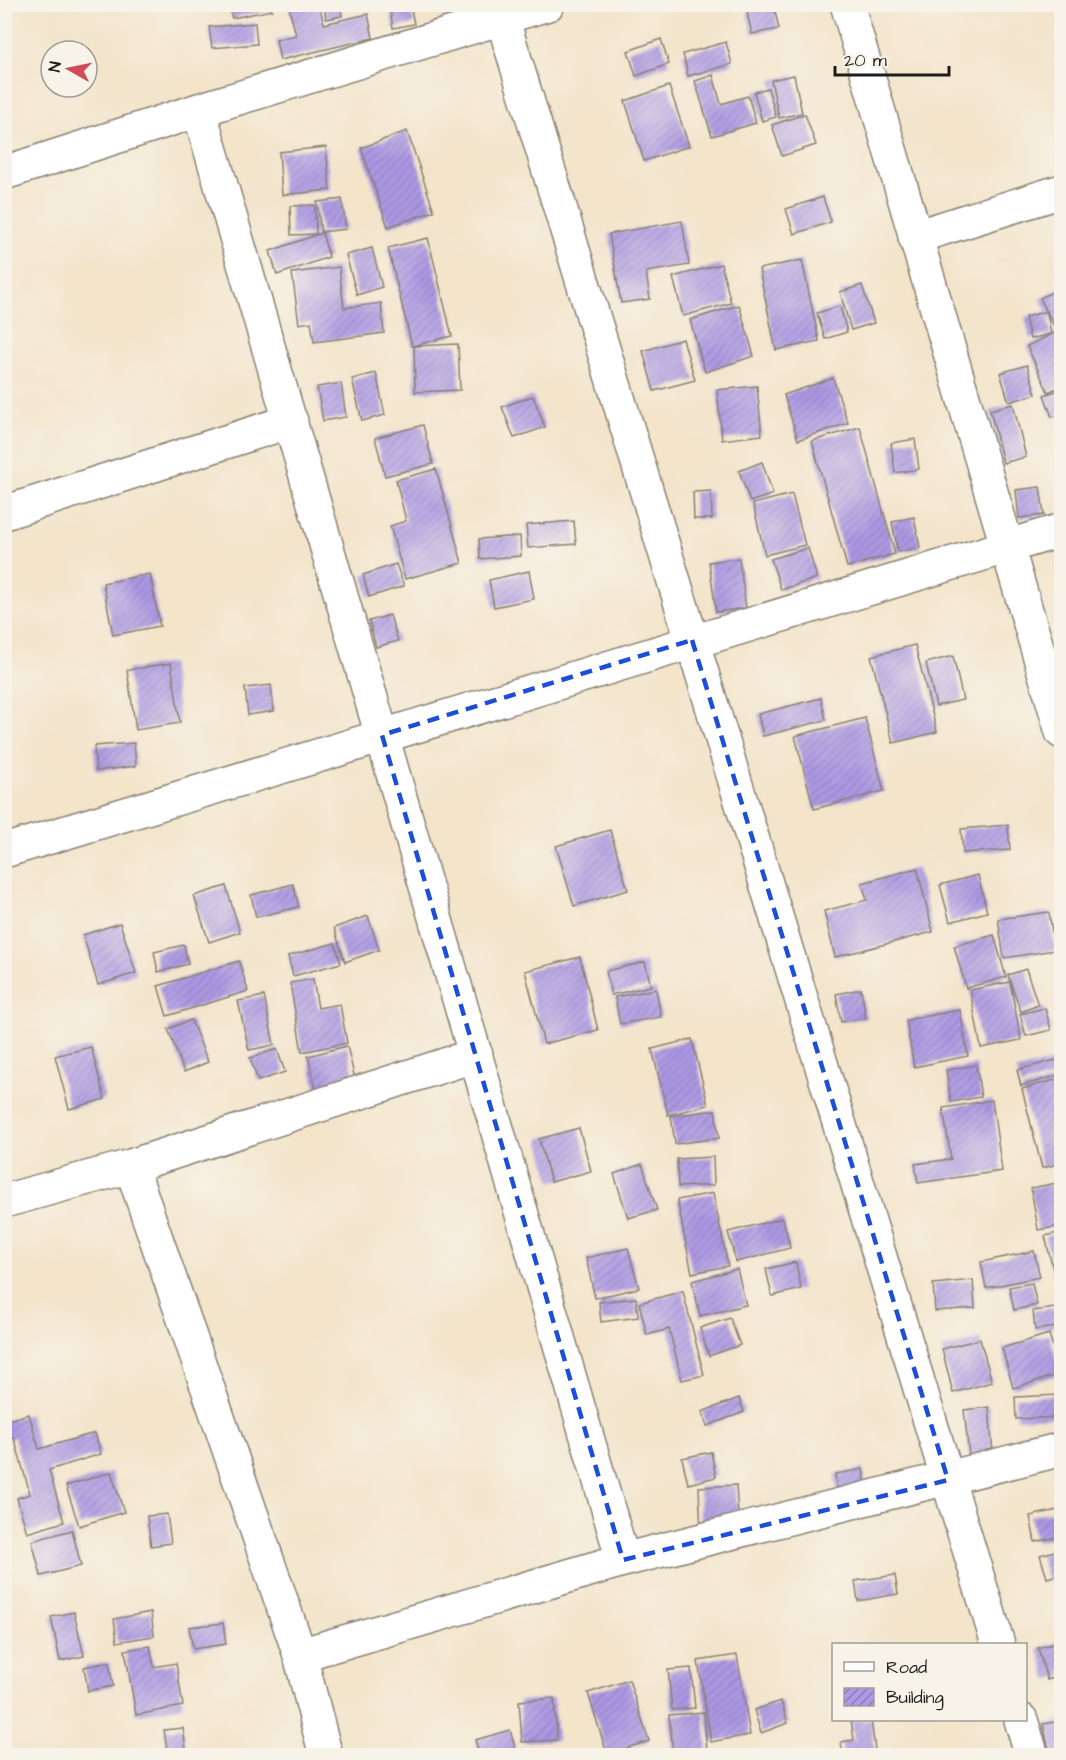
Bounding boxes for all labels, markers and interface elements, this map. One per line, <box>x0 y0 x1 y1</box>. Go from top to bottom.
north arrow <box>39 39 99 99</box>
scale bar <box>835 39 949 77</box>
text: 20 m <box>844 48 887 73</box>
text: N <box>44 60 67 73</box>
legend <box>832 1643 1027 1721</box>
text: Road <box>886 1655 927 1680</box>
text: Building <box>886 1685 944 1711</box>

